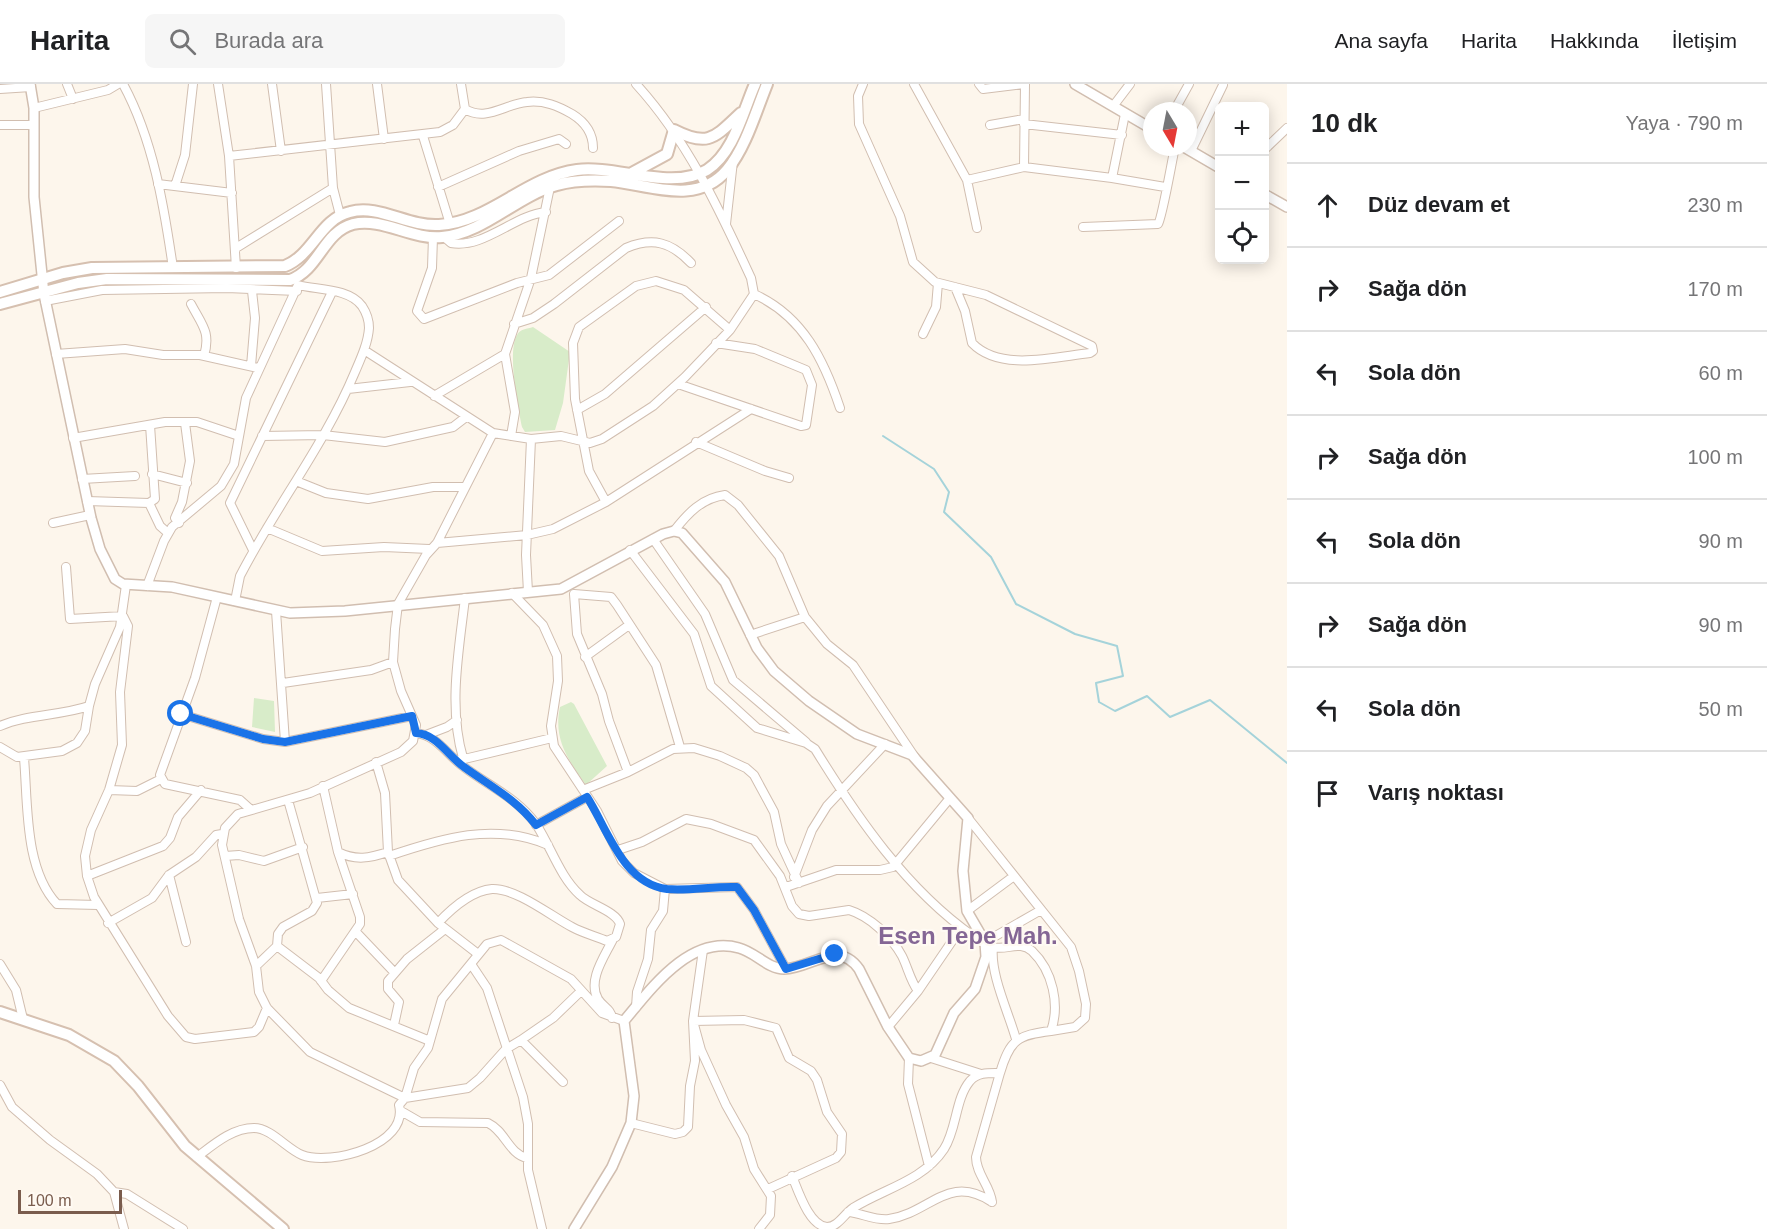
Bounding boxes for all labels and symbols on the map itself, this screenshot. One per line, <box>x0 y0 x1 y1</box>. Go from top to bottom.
north arrow <box>1143 102 1197 156</box>
route start <box>167 700 193 726</box>
district label: Esen Tepe Mah. <box>878 922 1058 949</box>
route end <box>821 940 847 966</box>
scale bar <box>18 1187 122 1214</box>

